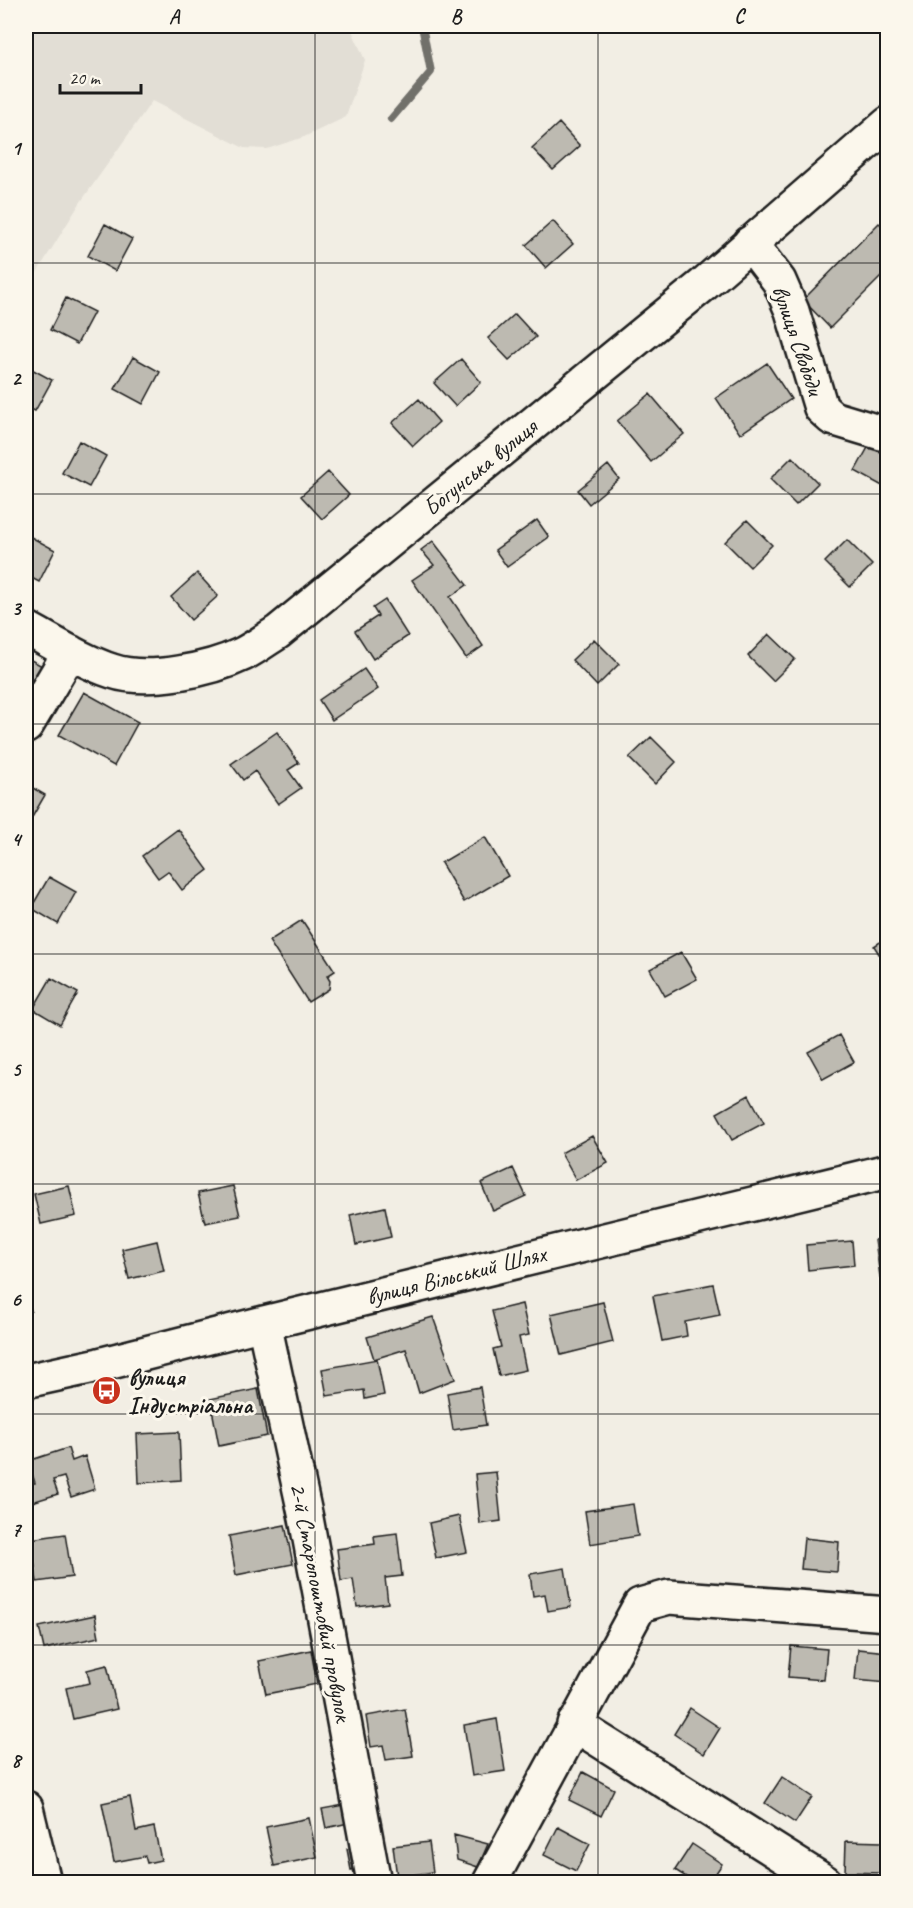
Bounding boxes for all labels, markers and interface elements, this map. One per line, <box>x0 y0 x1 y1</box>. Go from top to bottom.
text: A <box>169 4 181 29</box>
text: B <box>451 4 463 29</box>
text: C <box>734 4 746 29</box>
scale bar <box>60 57 141 95</box>
text: 20 m <box>69 67 102 89</box>
text: 1 <box>12 136 23 161</box>
street label: вулиця Свободи <box>765 281 832 401</box>
text: 2 <box>12 366 23 391</box>
street label: Богунська вулиця <box>417 411 545 522</box>
text: 3 <box>12 596 23 621</box>
text: 4 <box>12 827 24 852</box>
text: 5 <box>12 1057 23 1082</box>
street label: вулиця Вільський Шлях <box>363 1238 551 1312</box>
text: 6 <box>11 1287 22 1312</box>
place label: вулиця Індустріальна <box>128 1362 254 1420</box>
bus stop icon: вулиця Індустріальна <box>91 1375 123 1407</box>
street label: 2-й Старопоштовий провулок <box>283 1480 359 1726</box>
text: 7 <box>12 1517 23 1542</box>
text: 8 <box>12 1748 24 1773</box>

